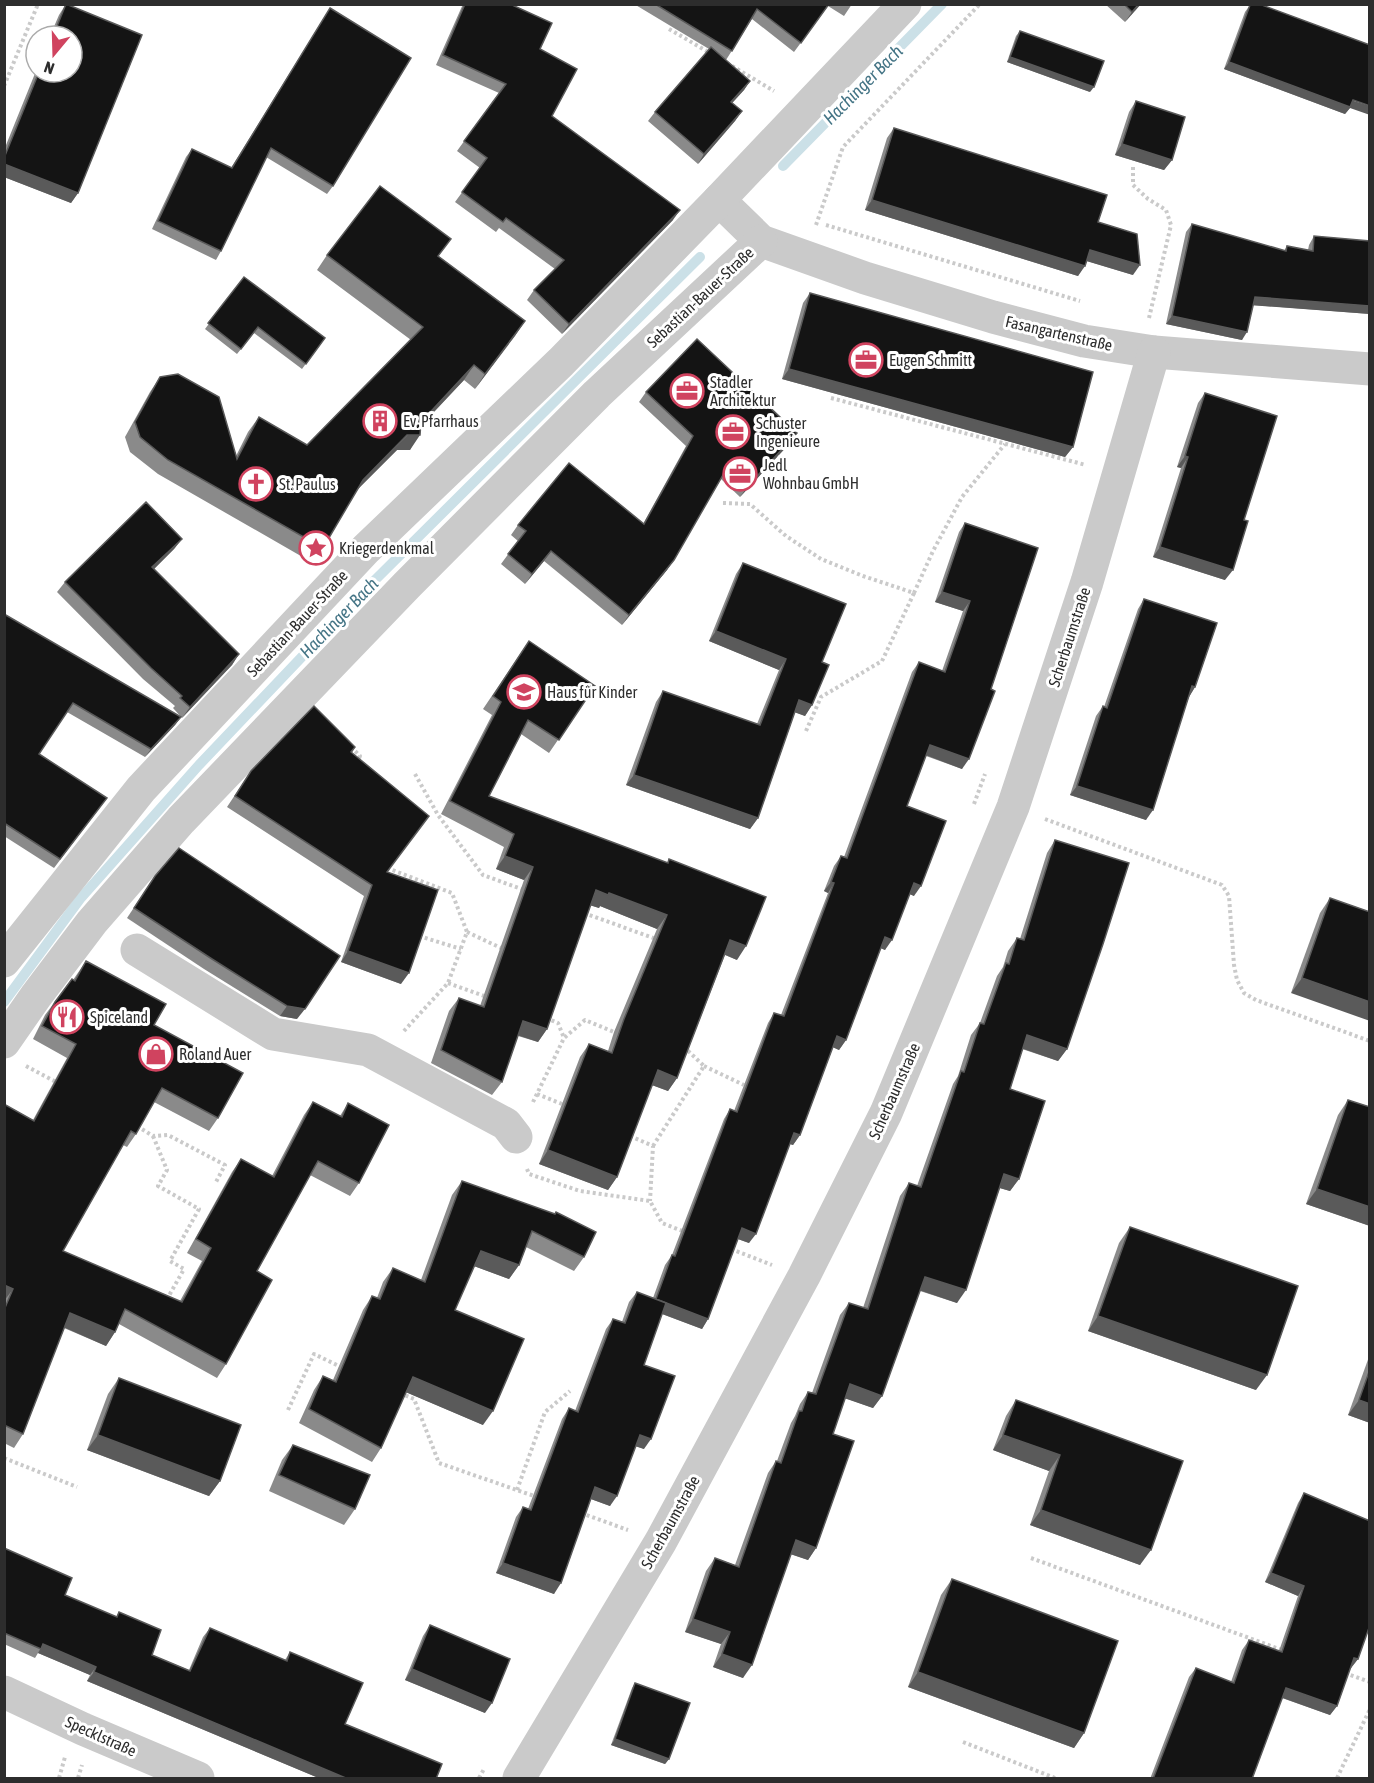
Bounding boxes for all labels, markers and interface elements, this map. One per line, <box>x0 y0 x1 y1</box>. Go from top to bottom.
north arrow <box>24 24 84 84</box>
water label: Hachinger Bach <box>819 40 907 129</box>
text: N <box>42 58 57 78</box>
street label: Sebastian-Bauer-Straße <box>643 243 757 351</box>
street label: Fasangartenstraße <box>1003 312 1114 355</box>
office icon: Eugen Schmitt <box>848 342 884 378</box>
place label: Eugen Schmitt <box>889 351 973 370</box>
office icon: Stadler Architektur <box>669 373 705 409</box>
place label: Stadler Architektur <box>710 373 776 409</box>
building icon: Ev. Pfarrhaus <box>362 403 398 439</box>
place label: Ev. Pfarrhaus <box>403 412 479 430</box>
office icon: Schuster Ingenieure <box>715 414 751 450</box>
place label: Schuster Ingenieure <box>756 414 820 451</box>
office icon: Jedl Wohnbau GmbH <box>722 456 758 492</box>
place label: Jedl Wohnbau GmbH <box>763 456 859 492</box>
church icon: St. Paulus <box>238 466 274 502</box>
place label: St. Paulus <box>279 475 336 493</box>
place icon: Kriegerdenkmal <box>298 530 334 566</box>
place label: Kriegerdenkmal <box>339 539 435 558</box>
street label: Sebastian-Bauer-Straße <box>243 566 351 680</box>
water label: Hachinger Bach <box>295 573 382 662</box>
street label: Scherbaumstraße <box>1044 585 1094 689</box>
school or university icon: Haus für Kinder <box>506 674 542 710</box>
place label: Haus für Kinder <box>547 683 637 701</box>
restaurant icon: Spiceland <box>49 999 85 1035</box>
place label: Spiceland <box>90 1008 148 1027</box>
shop icon: Roland Auer <box>138 1036 174 1072</box>
street label: Scherbaumstraße <box>865 1040 923 1142</box>
place label: Roland Auer <box>179 1045 252 1063</box>
street label: Scherbaumstraße <box>637 1472 703 1572</box>
street label: Specklstraße <box>62 1712 139 1761</box>

